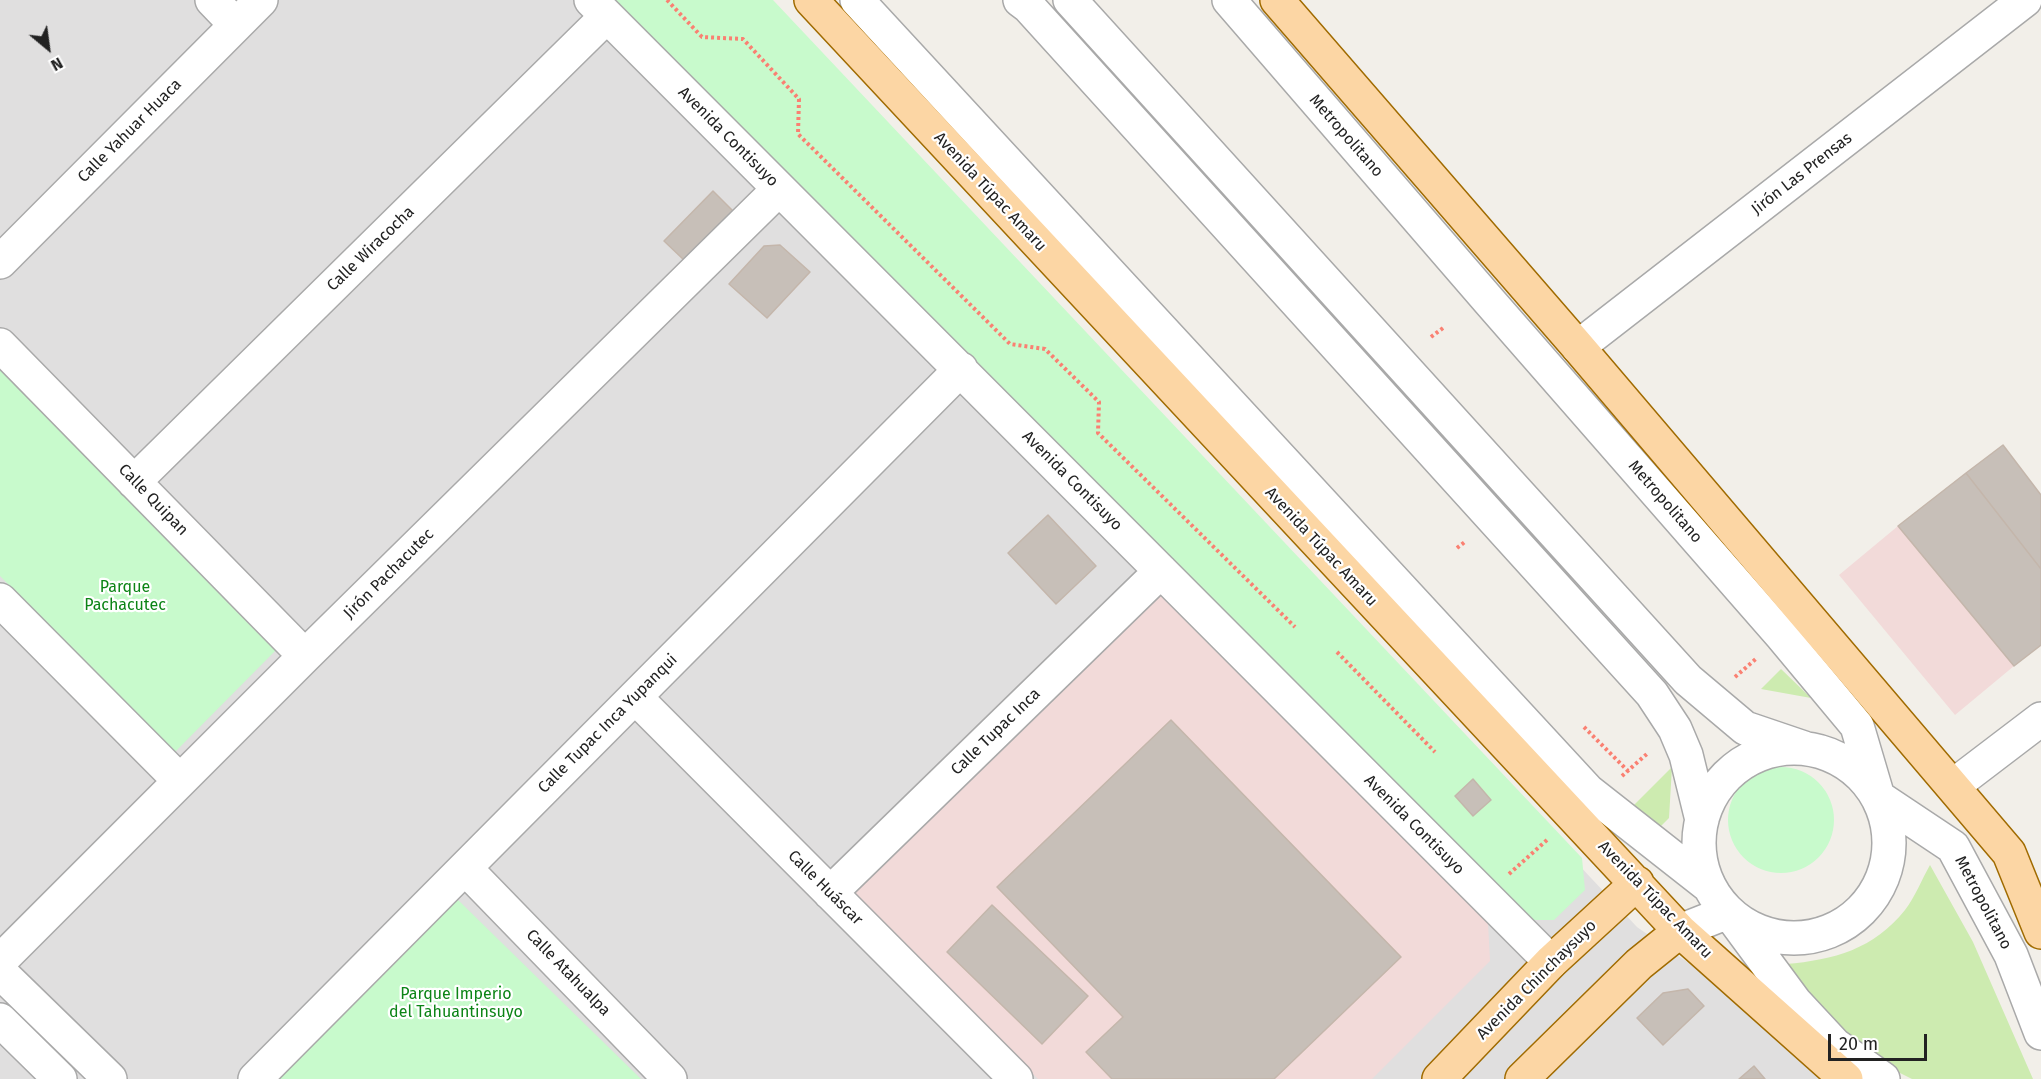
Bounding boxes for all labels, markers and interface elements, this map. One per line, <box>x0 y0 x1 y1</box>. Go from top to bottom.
north arrow <box>18 18 78 78</box>
text: N <box>48 53 66 75</box>
street label: Calle Yahuar Huaca <box>74 75 186 187</box>
street label: Avenida Contisuyo <box>674 83 782 191</box>
street label: Metropolitano <box>1305 91 1387 181</box>
street label: Avenida Túpac Amaru <box>930 128 1050 256</box>
street label: Jirón Las Prensas <box>1748 129 1856 219</box>
street label: Calle Wiracocha <box>323 202 419 296</box>
street label: Avenida Contisuyo <box>1018 427 1126 535</box>
street label: Metropolitano <box>1624 457 1706 547</box>
street label: Calle Quipan <box>114 460 192 540</box>
street label: Avenida Túpac Amaru <box>1261 483 1381 611</box>
street label: Jirón Pachacutec <box>340 525 438 623</box>
park label: Parque Pachacutec <box>84 578 166 616</box>
street label: Calle Tupac Inca Yupanqui <box>534 650 682 798</box>
street label: Calle Tupac Inca <box>947 685 1045 779</box>
street label: Avenida Contisuyo <box>1360 771 1468 879</box>
street label: Avenida Túpac Amaru <box>1594 837 1716 963</box>
street label: Calle Huáscar <box>784 847 866 929</box>
street label: Metropolitano <box>1950 853 2016 953</box>
street label: Avenida Chinchaysuyo <box>1473 916 1601 1044</box>
street label: Calle Atahualpa <box>522 926 614 1020</box>
park label: Parque Imperio del Tahuantinsuyo <box>389 985 523 1023</box>
scale bar <box>1831 1022 1930 1060</box>
text: 20 m <box>1839 1033 1878 1055</box>

